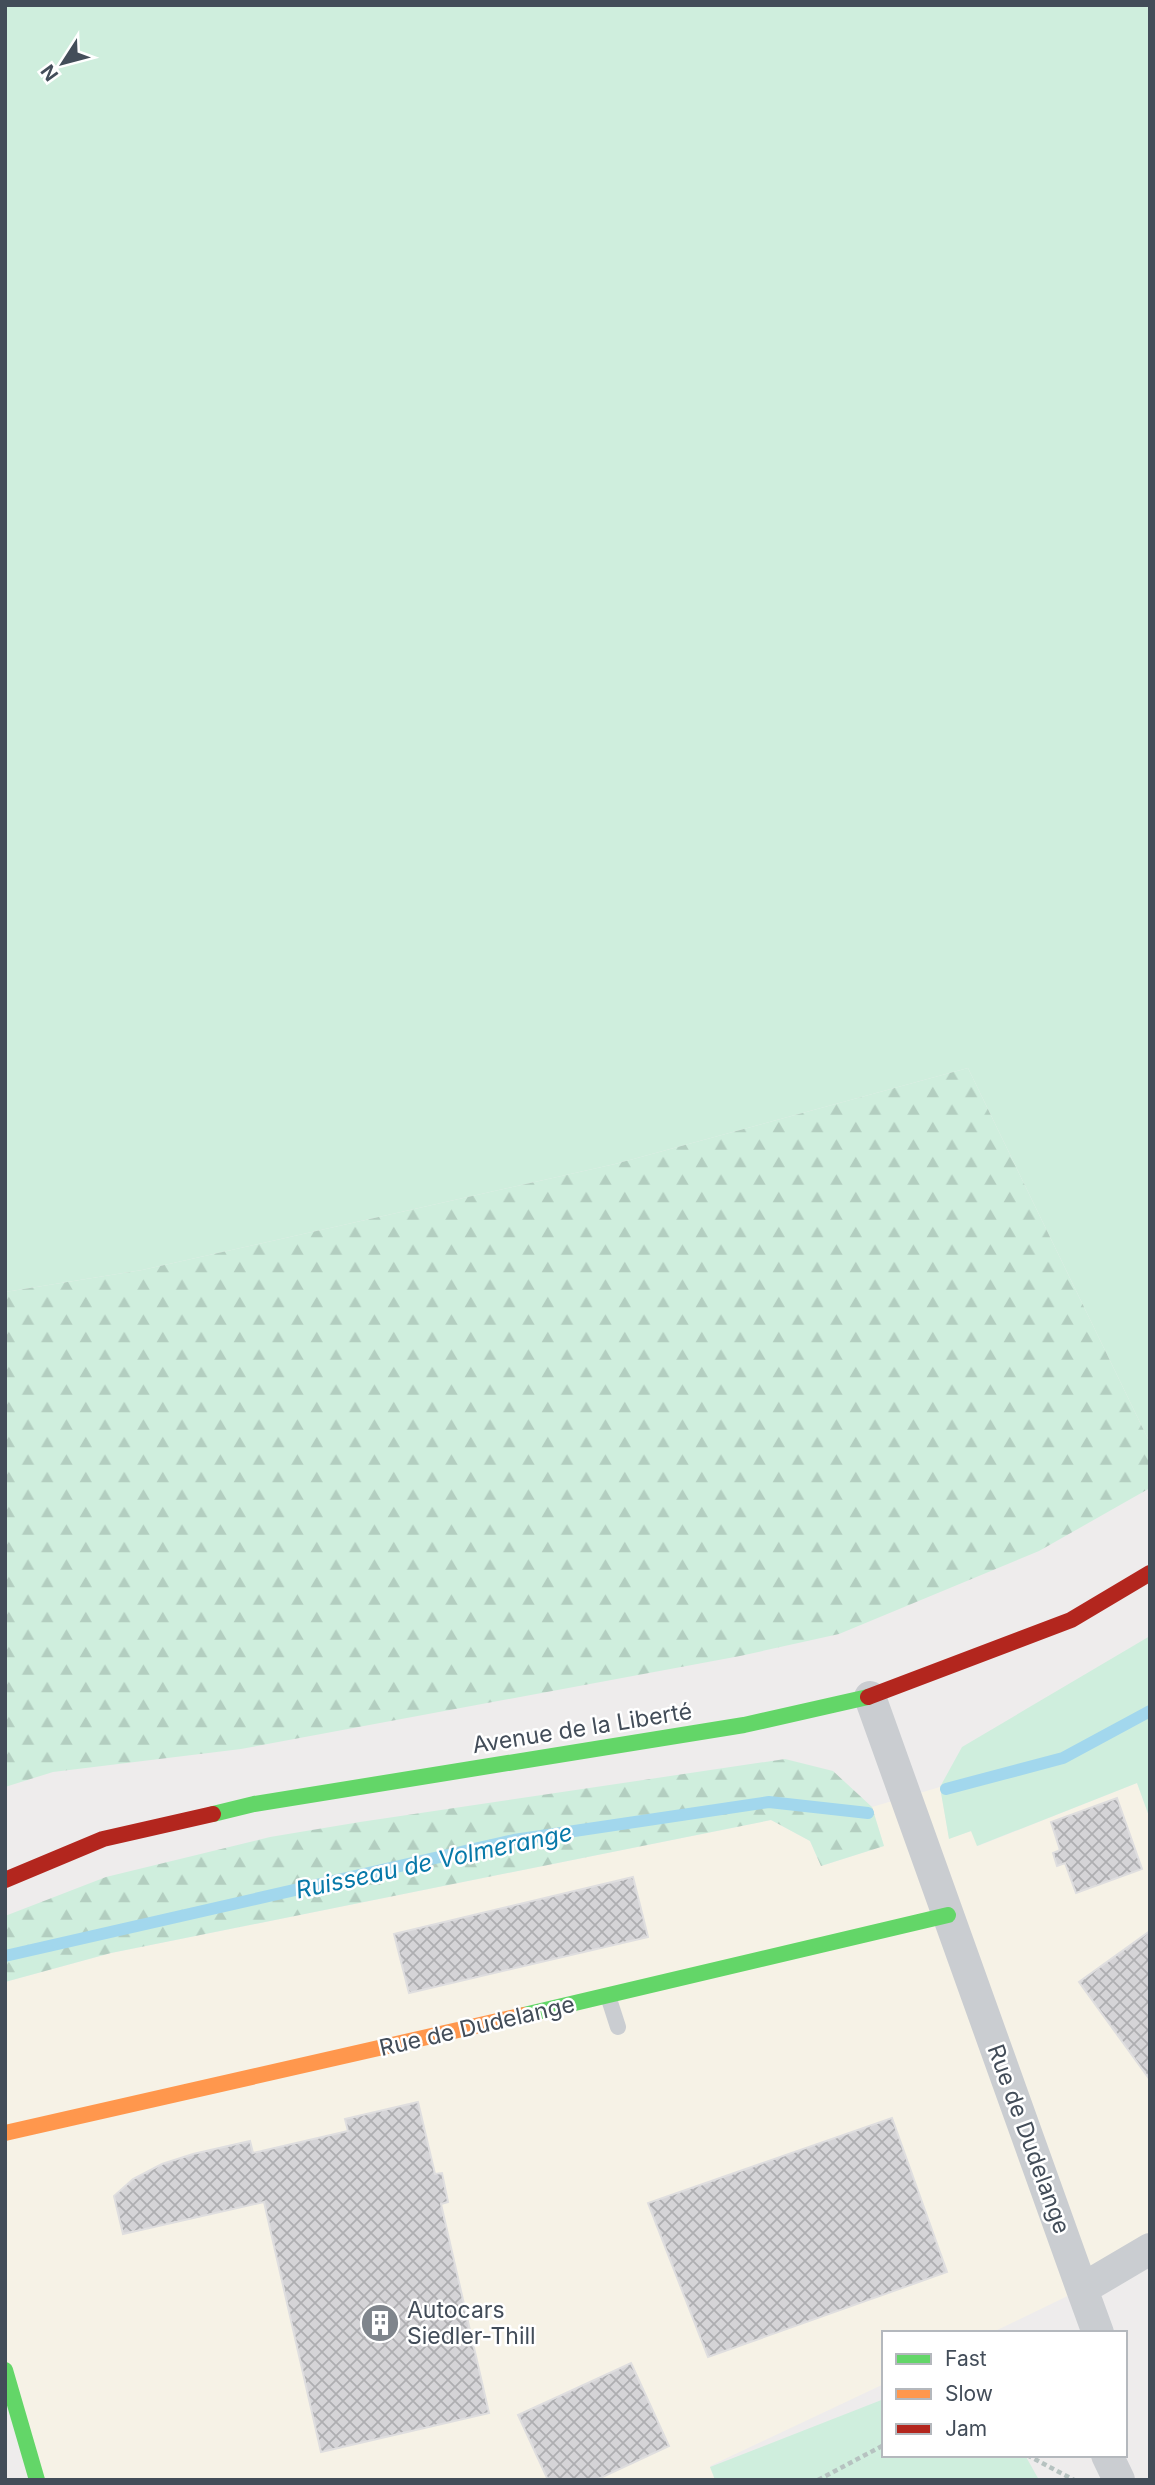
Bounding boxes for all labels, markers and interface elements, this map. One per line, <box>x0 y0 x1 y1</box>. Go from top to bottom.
north arrow <box>28 28 98 98</box>
text: N <box>36 60 63 85</box>
street label: Avenue de la Liberté <box>470 1697 694 1759</box>
water label: Ruisseau de Volmerange <box>293 1817 575 1905</box>
street label: Rue de Dudelange <box>377 1990 577 2062</box>
street label: Rue de Dudelange <box>982 2040 1076 2238</box>
place label: Autocars Siedler-Thill <box>407 2296 536 2350</box>
building icon: Autocars Siedler-Thill <box>359 2302 401 2344</box>
legend <box>882 2331 1127 2457</box>
text: Fast <box>945 2346 987 2371</box>
text: Slow <box>945 2381 993 2406</box>
text: Jam <box>945 2416 987 2441</box>

